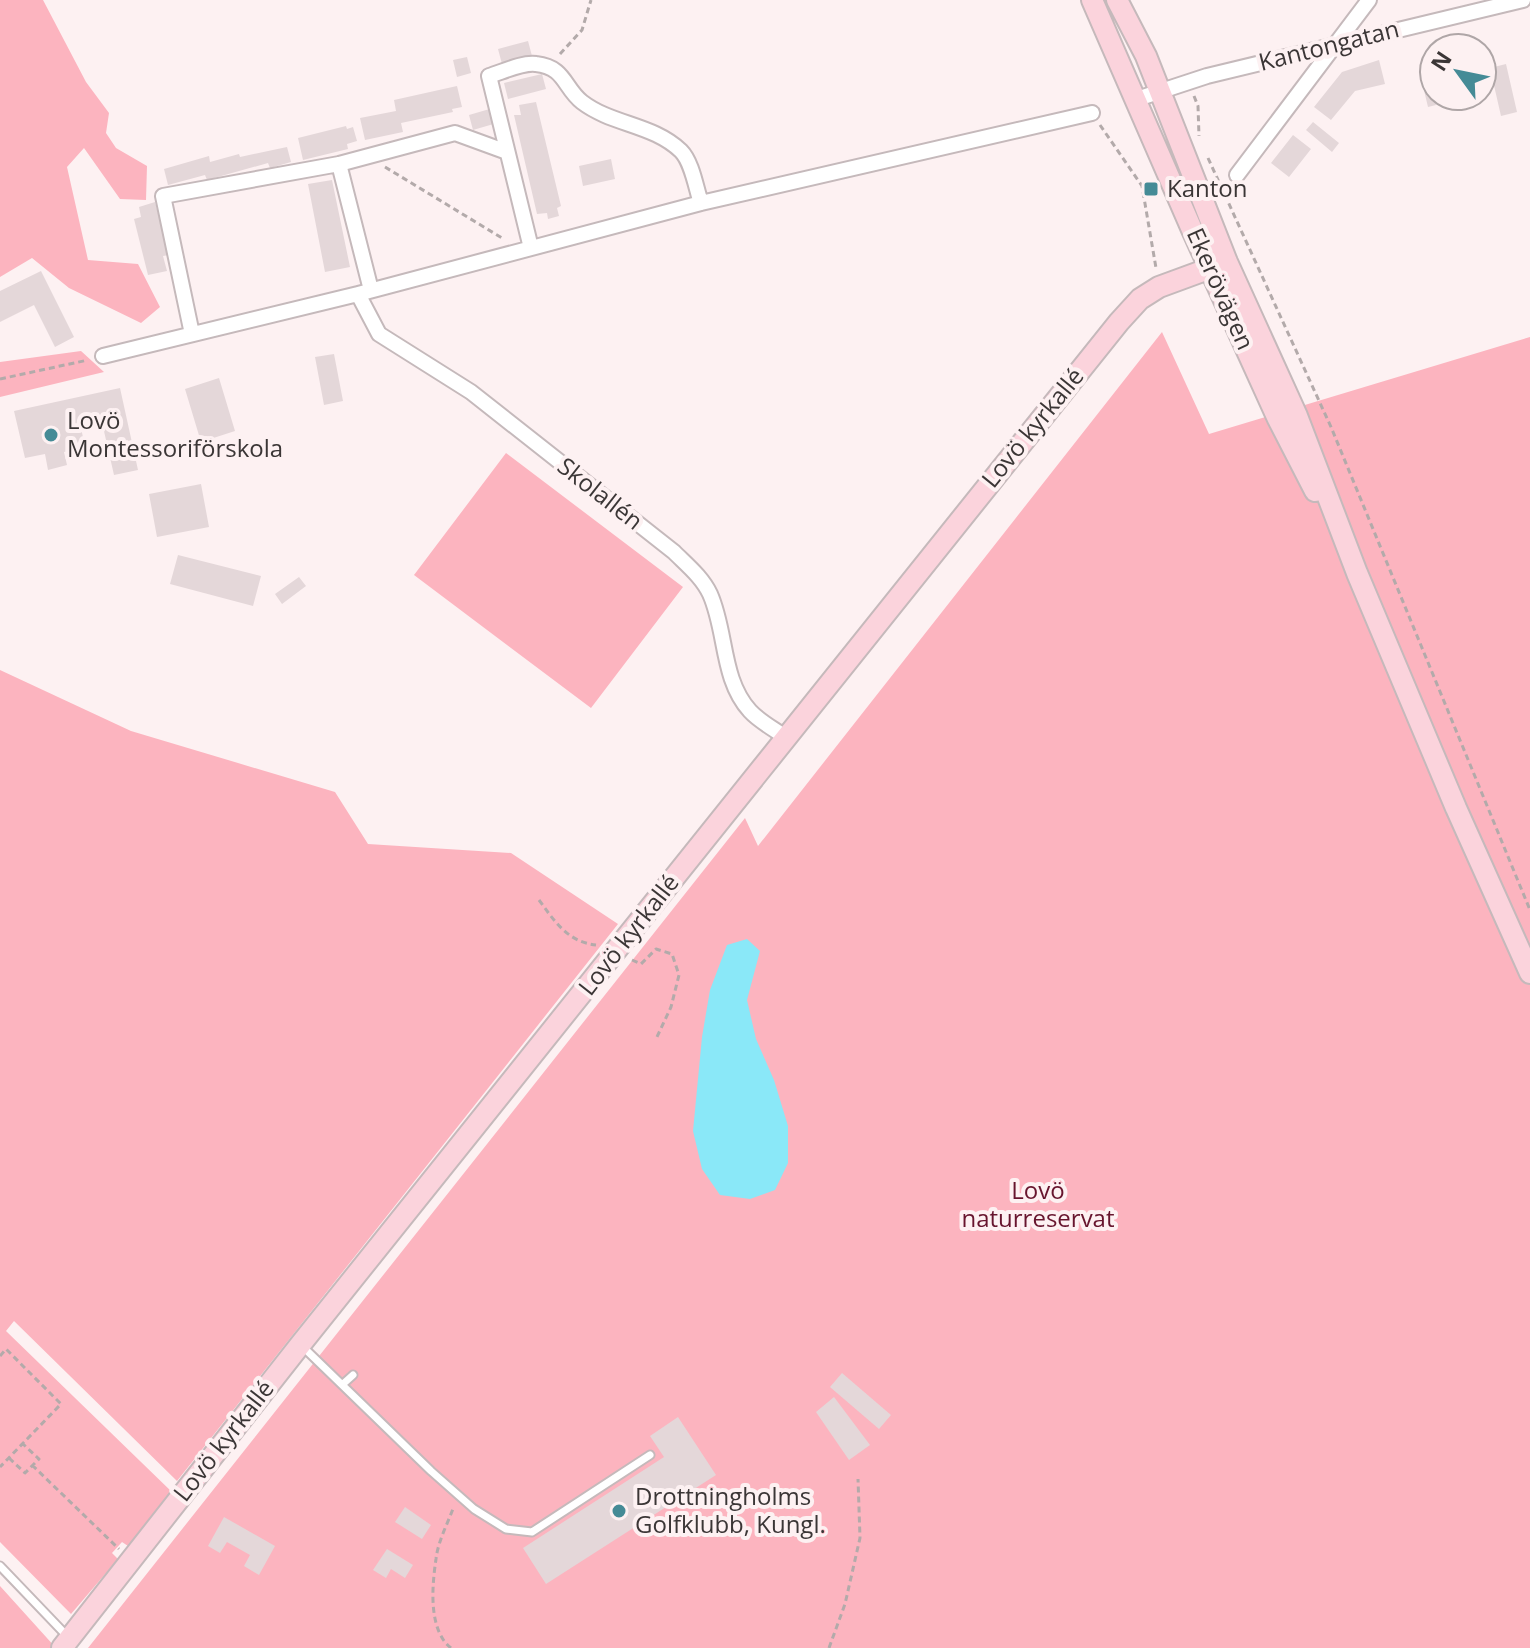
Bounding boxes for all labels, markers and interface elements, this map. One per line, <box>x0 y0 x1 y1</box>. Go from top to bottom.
street label: Kantongatan <box>1255 11 1402 78</box>
north arrow <box>1418 32 1498 112</box>
text: N <box>1423 45 1458 76</box>
place label: Kanton <box>1167 171 1247 204</box>
marker: Kanton <box>1142 180 1160 198</box>
street label: Ekerövägen <box>1180 222 1263 355</box>
street label: Lovö kyrkallé <box>973 360 1090 494</box>
place label: Lovö Montessoriförskola <box>67 403 283 464</box>
marker: Lovö Montessoriförskola <box>42 426 60 444</box>
street label: Skolallén <box>551 449 650 537</box>
street label: Lovö kyrkallé <box>570 867 686 1002</box>
park label: Lovö naturreservat <box>961 1173 1115 1234</box>
street label: Lovö kyrkallé <box>165 1373 281 1508</box>
place label: Drottningholms Golfklubb, Kungl. <box>635 1479 826 1540</box>
marker: Drottningholms Golfklubb, Kungl. <box>610 1502 628 1520</box>

